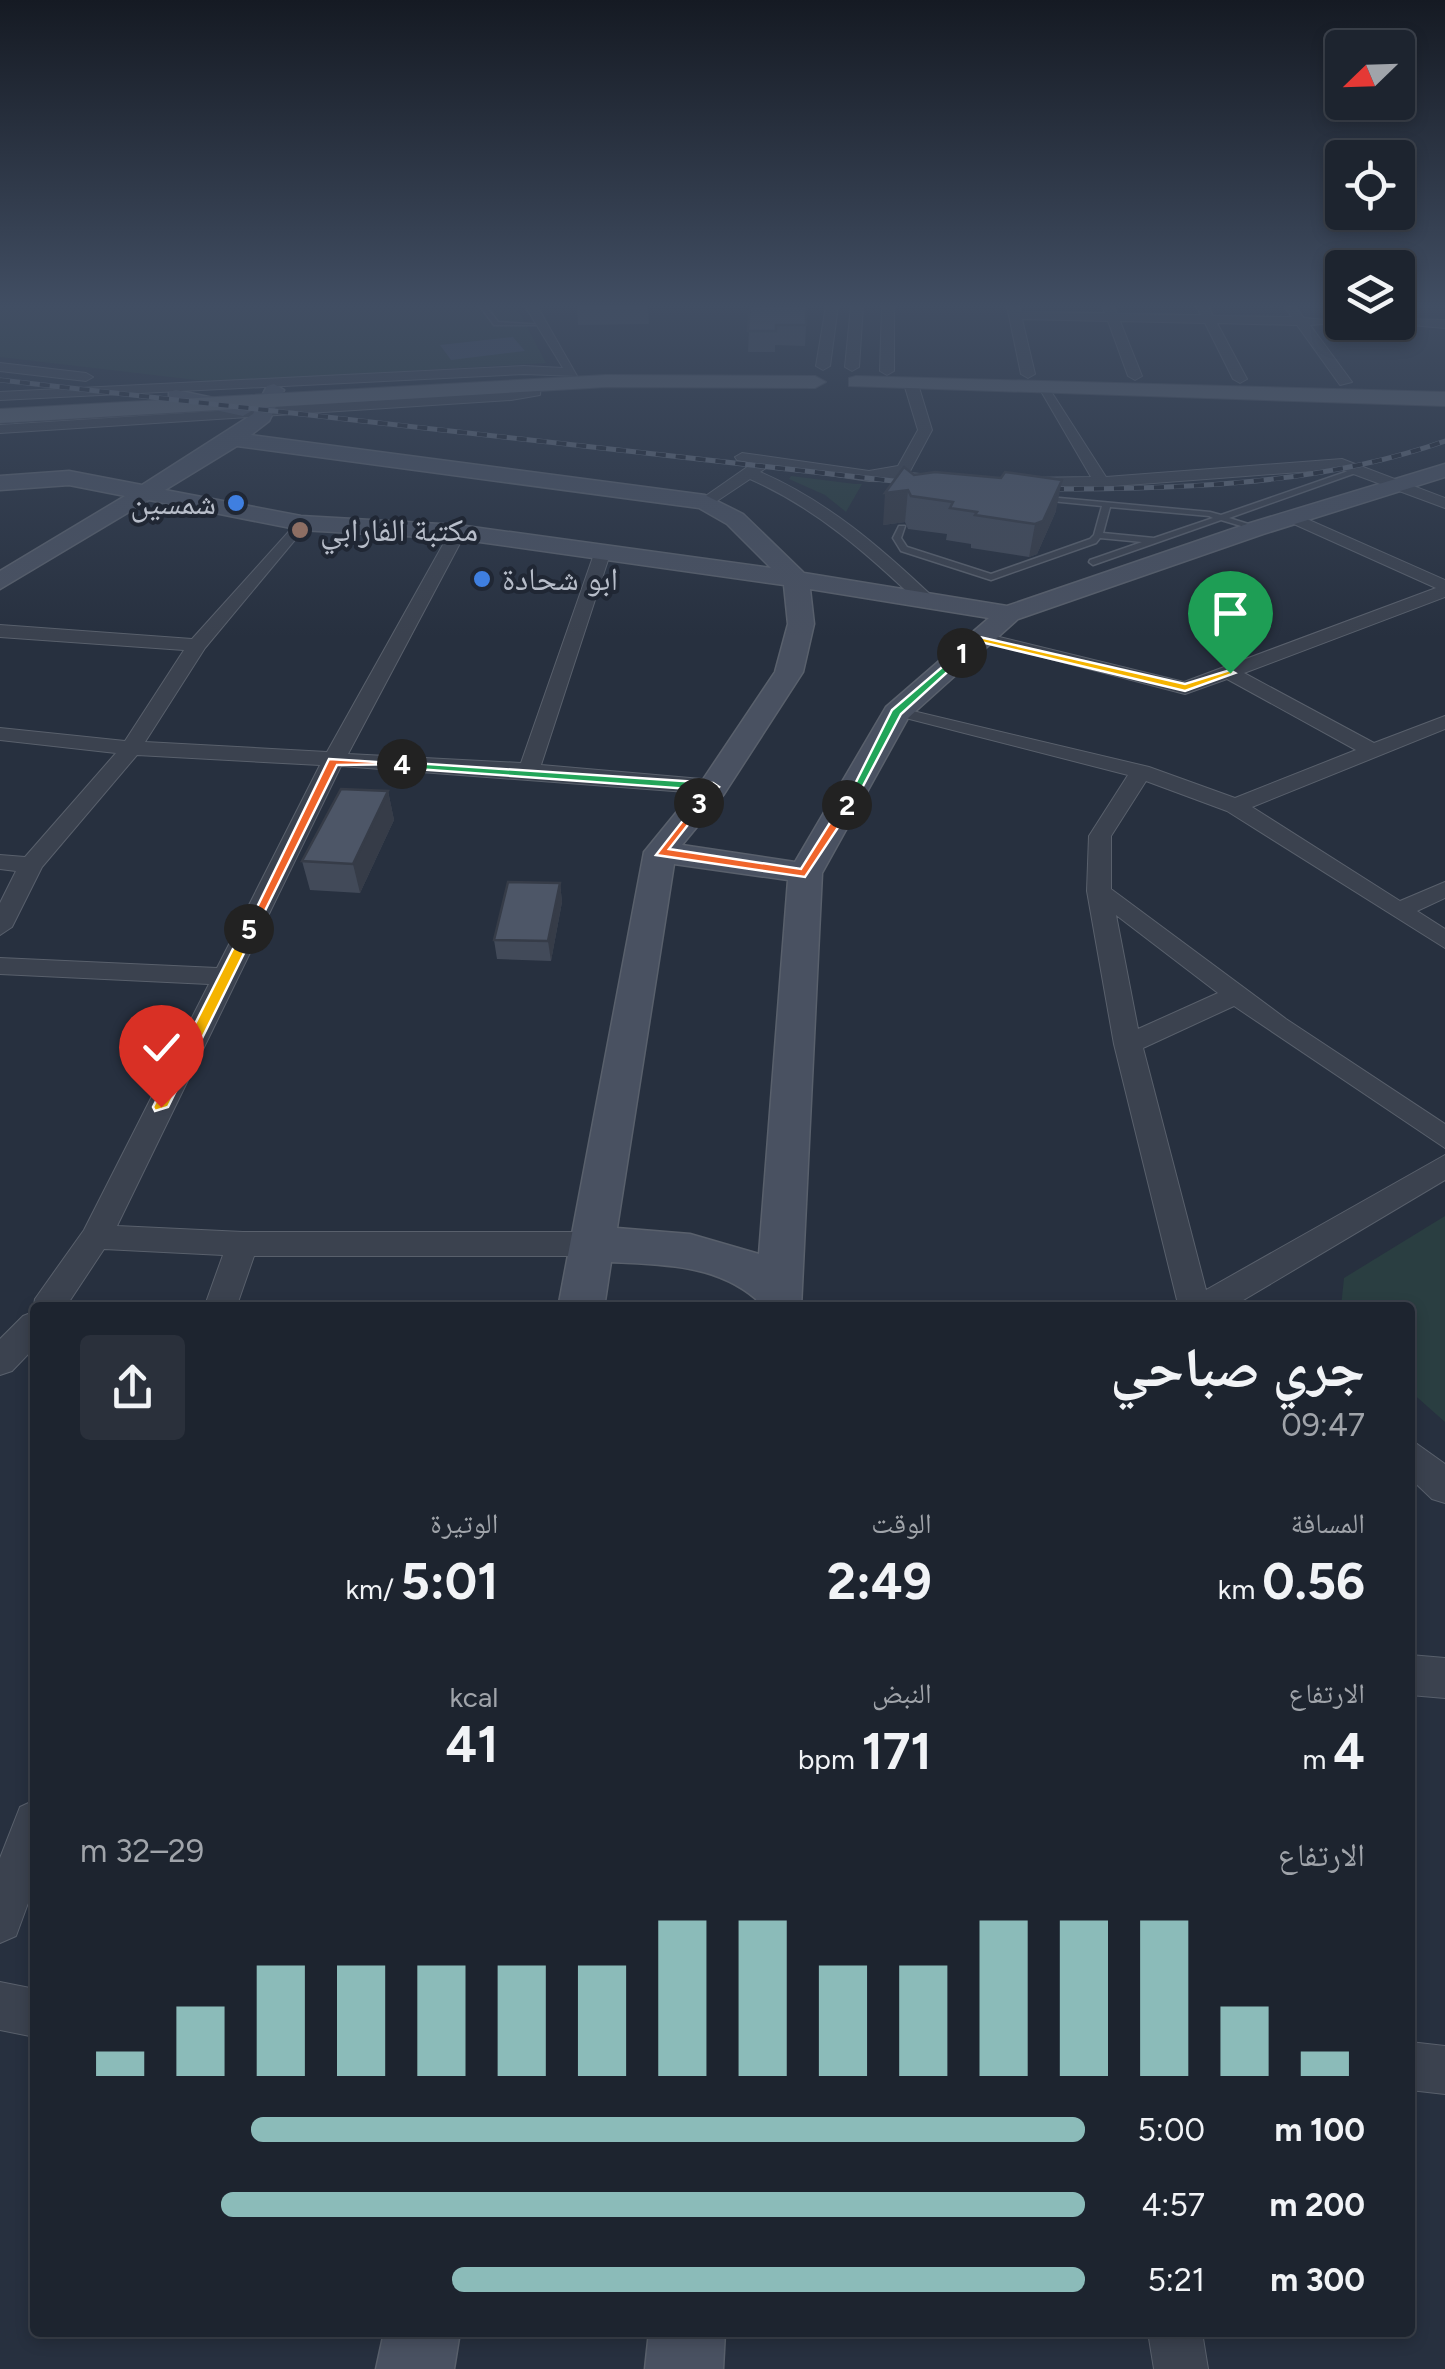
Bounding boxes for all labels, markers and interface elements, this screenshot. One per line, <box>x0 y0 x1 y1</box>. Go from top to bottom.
north arrow <box>1325 30 1415 120</box>
map controls <box>1325 30 1415 340</box>
button: locate <box>1325 140 1415 230</box>
button: layers <box>1325 250 1415 340</box>
place label: شمسين <box>130 484 216 523</box>
marker: شمسين <box>225 492 247 514</box>
place label: مكتبة الفارابي <box>320 511 478 555</box>
marker: مكتبة الفارابي <box>289 519 311 541</box>
place label: ابو شحادة <box>502 560 618 598</box>
marker: ابو شحادة <box>471 568 493 590</box>
pin <box>1188 571 1273 674</box>
icon: arrive <box>1203 586 1258 641</box>
pin: 1 <box>937 628 987 678</box>
text: 1 <box>956 636 968 670</box>
pin: 4 <box>377 739 427 789</box>
text: 4 <box>393 747 411 781</box>
pin: 3 <box>674 778 724 828</box>
pin: 2 <box>822 780 872 830</box>
text: 3 <box>691 786 707 820</box>
text: 2 <box>839 788 855 822</box>
pin: 5 <box>224 904 274 954</box>
text: 5 <box>241 912 257 946</box>
pin <box>119 1005 204 1108</box>
icon: check <box>134 1020 189 1075</box>
button: share <box>80 1335 185 1440</box>
text: جري صباحي <box>1110 1335 1365 1401</box>
text: 09:47 <box>1281 1406 1365 1444</box>
text: الوتيرة <box>430 1506 498 1540</box>
text: الوقت <box>871 1506 932 1540</box>
text: المسافة <box>1291 1506 1365 1540</box>
text: 5:01 <box>401 1551 498 1612</box>
text: 2:49 <box>827 1551 932 1612</box>
text: 0.56 <box>1262 1551 1365 1612</box>
text: /km <box>346 1572 401 1606</box>
text: km <box>1218 1572 1262 1606</box>
text: النبض <box>872 1676 932 1710</box>
text: الارتفاع <box>1289 1676 1365 1710</box>
text: kcal <box>449 1680 498 1714</box>
text: 41 <box>446 1714 498 1775</box>
text: 171 <box>862 1721 932 1782</box>
text: 4 <box>1333 1721 1365 1782</box>
text: bpm <box>798 1742 862 1776</box>
text: m <box>1303 1742 1333 1776</box>
text: 29–32 m <box>80 1832 204 1870</box>
text: الارتفاع <box>1278 1836 1365 1874</box>
text: 5:00 <box>1137 2111 1205 2149</box>
text: 100 m <box>1274 2111 1365 2149</box>
text: 4:57 <box>1141 2186 1205 2224</box>
text: 200 m <box>1269 2186 1365 2224</box>
text: 5:21 <box>1147 2261 1205 2299</box>
text: 300 m <box>1270 2261 1365 2299</box>

